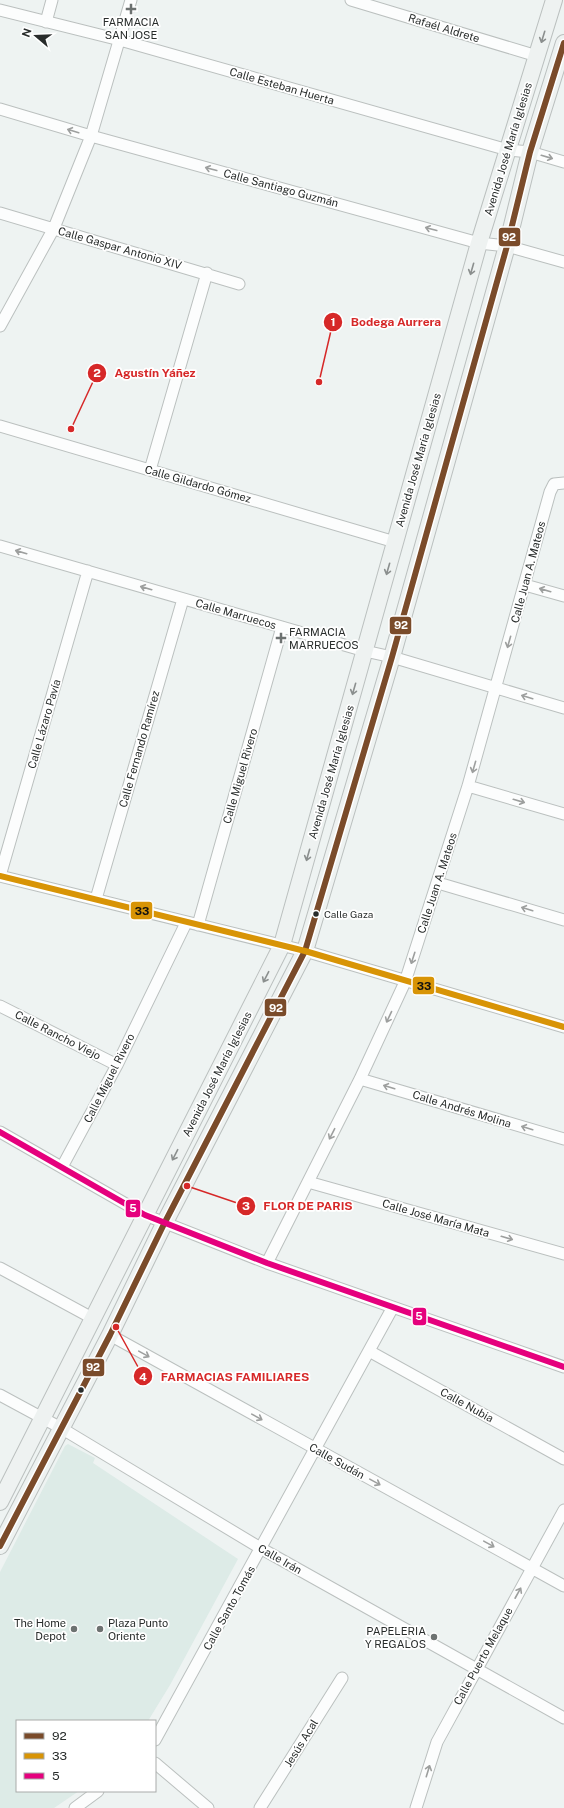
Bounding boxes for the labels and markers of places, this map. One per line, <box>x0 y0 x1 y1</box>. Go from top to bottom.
marker: FARMACIA SAN JOSE <box>126 4 136 14</box>
place label: FARMACIA SAN JOSE <box>103 16 160 41</box>
callout: Bodega Aurrera <box>323 310 449 334</box>
callout: Agustín Yáñez <box>87 361 204 385</box>
place label: FARMACIA MARRUECOS <box>289 626 359 651</box>
marker: FARMACIA MARRUECOS <box>276 633 286 643</box>
place label: Calle Gaza <box>324 908 373 920</box>
marker: Calle Gaza <box>311 909 321 919</box>
callout: FLOR DE PARIS <box>236 1194 361 1218</box>
callout: FARMACIAS FAMILIARES <box>133 1364 317 1388</box>
unlabelled marker <box>76 1385 86 1395</box>
place label: The Home Depot <box>14 1617 66 1642</box>
place label: Plaza Punto Oriente <box>108 1617 168 1642</box>
marker: The Home Depot <box>69 1624 79 1634</box>
marker: Plaza Punto Oriente <box>95 1624 105 1634</box>
place label: PAPELERIA Y REGALOS <box>365 1625 426 1650</box>
marker: PAPELERIA Y REGALOS <box>429 1632 439 1642</box>

